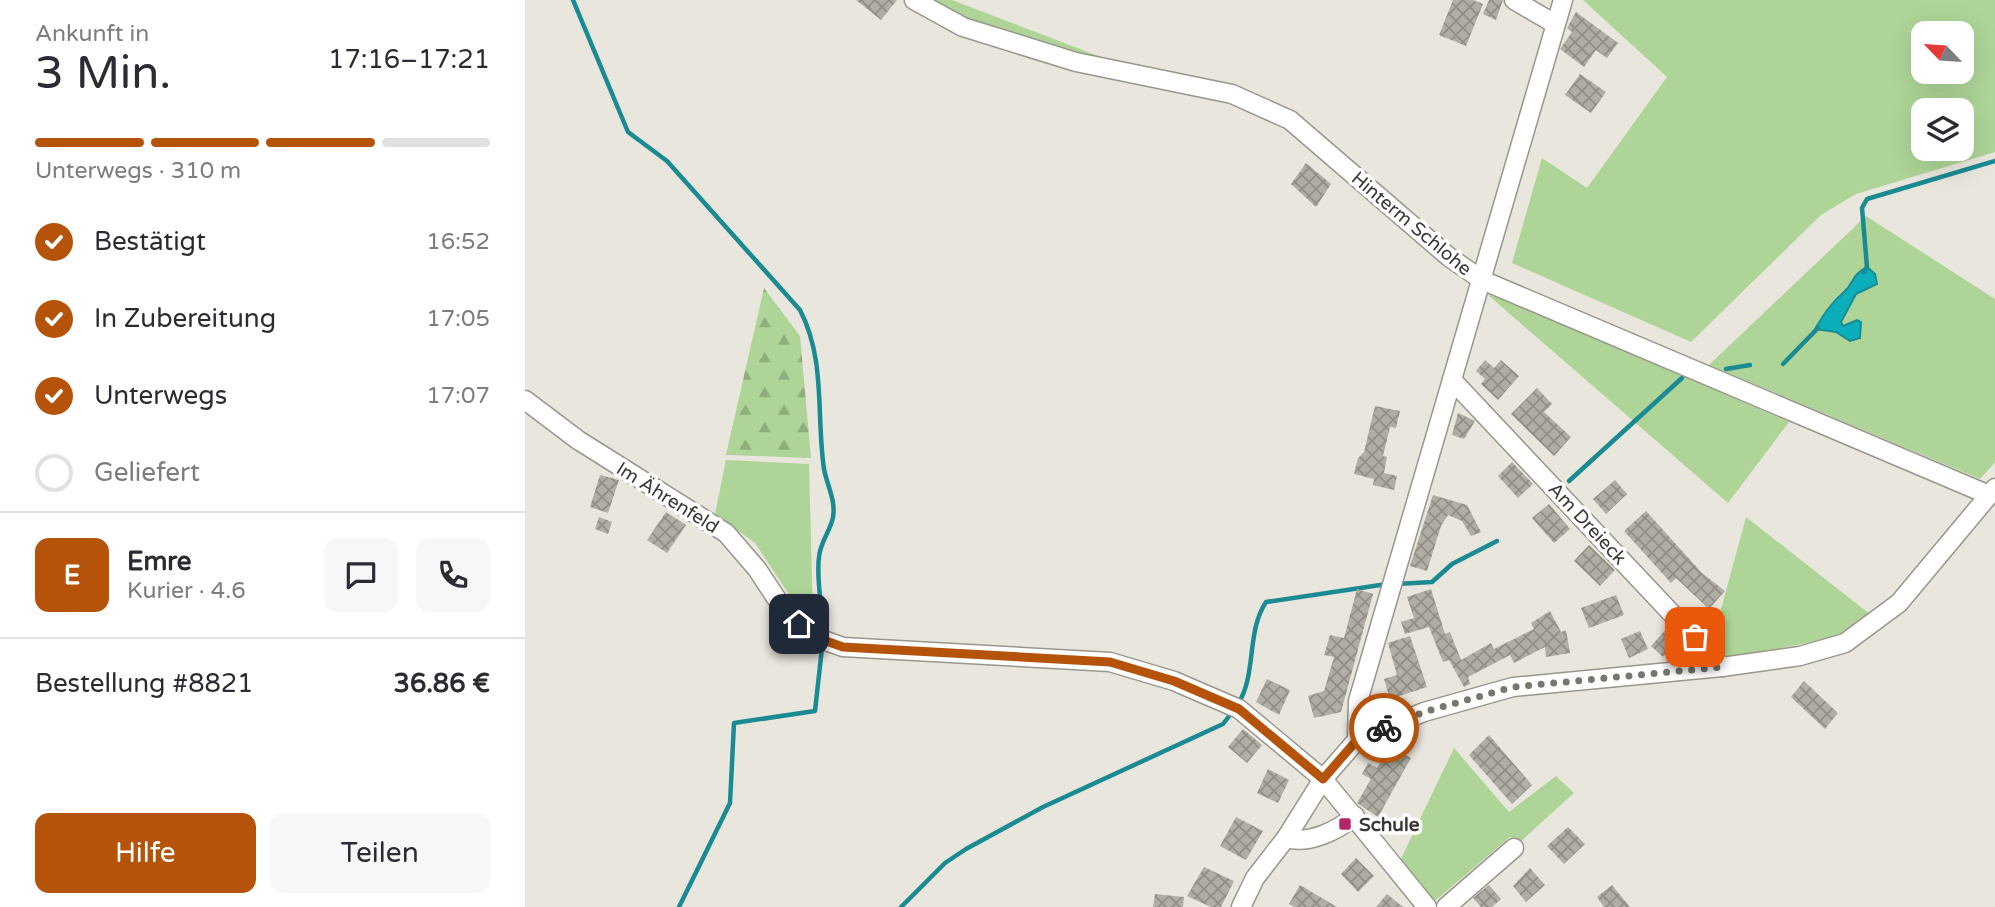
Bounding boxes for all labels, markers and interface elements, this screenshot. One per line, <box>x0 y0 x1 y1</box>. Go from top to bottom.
text: Ankunft in <box>35 20 149 48</box>
north arrow <box>1911 21 1974 84</box>
map controls <box>1911 21 1974 161</box>
text: 17:16–17:21 <box>328 44 490 75</box>
text: 3 Min. <box>35 46 171 101</box>
button: layers <box>1911 98 1974 161</box>
text: Unterwegs · 310 m <box>35 157 241 185</box>
street label: Hinterm Schlohe <box>1347 167 1476 280</box>
icon: check <box>35 223 73 261</box>
text: Bestätigt <box>94 226 206 257</box>
text: 16:52 <box>426 228 490 256</box>
icon: check <box>35 300 73 338</box>
text: In Zubereitung <box>94 303 276 334</box>
text: 17:05 <box>426 305 490 333</box>
icon: check <box>35 377 73 415</box>
text: Unterwegs <box>94 380 227 411</box>
text: 17:07 <box>426 382 490 410</box>
text: Geliefert <box>94 457 200 488</box>
street label: Im Ährenfeld <box>612 458 723 538</box>
street label: Am Dreieck <box>1544 478 1631 569</box>
button: chat <box>324 538 398 612</box>
button: phone <box>416 538 490 612</box>
text: Emre <box>127 546 192 577</box>
text: E <box>64 560 80 591</box>
text: Kurier · 4.6 <box>127 577 246 605</box>
pin <box>769 594 829 654</box>
icon: home <box>780 605 818 643</box>
pin <box>1665 607 1725 667</box>
icon: bag <box>1676 618 1714 656</box>
text: Bestellung #8821 <box>35 668 253 699</box>
text: 36.86 € <box>394 668 490 699</box>
courier <box>1349 693 1419 763</box>
icon: bike <box>1365 709 1403 747</box>
button: Hilfe <box>35 813 256 893</box>
button: Teilen <box>270 813 490 893</box>
place label: Schule <box>1359 814 1420 836</box>
marker: Schule <box>1337 816 1353 832</box>

